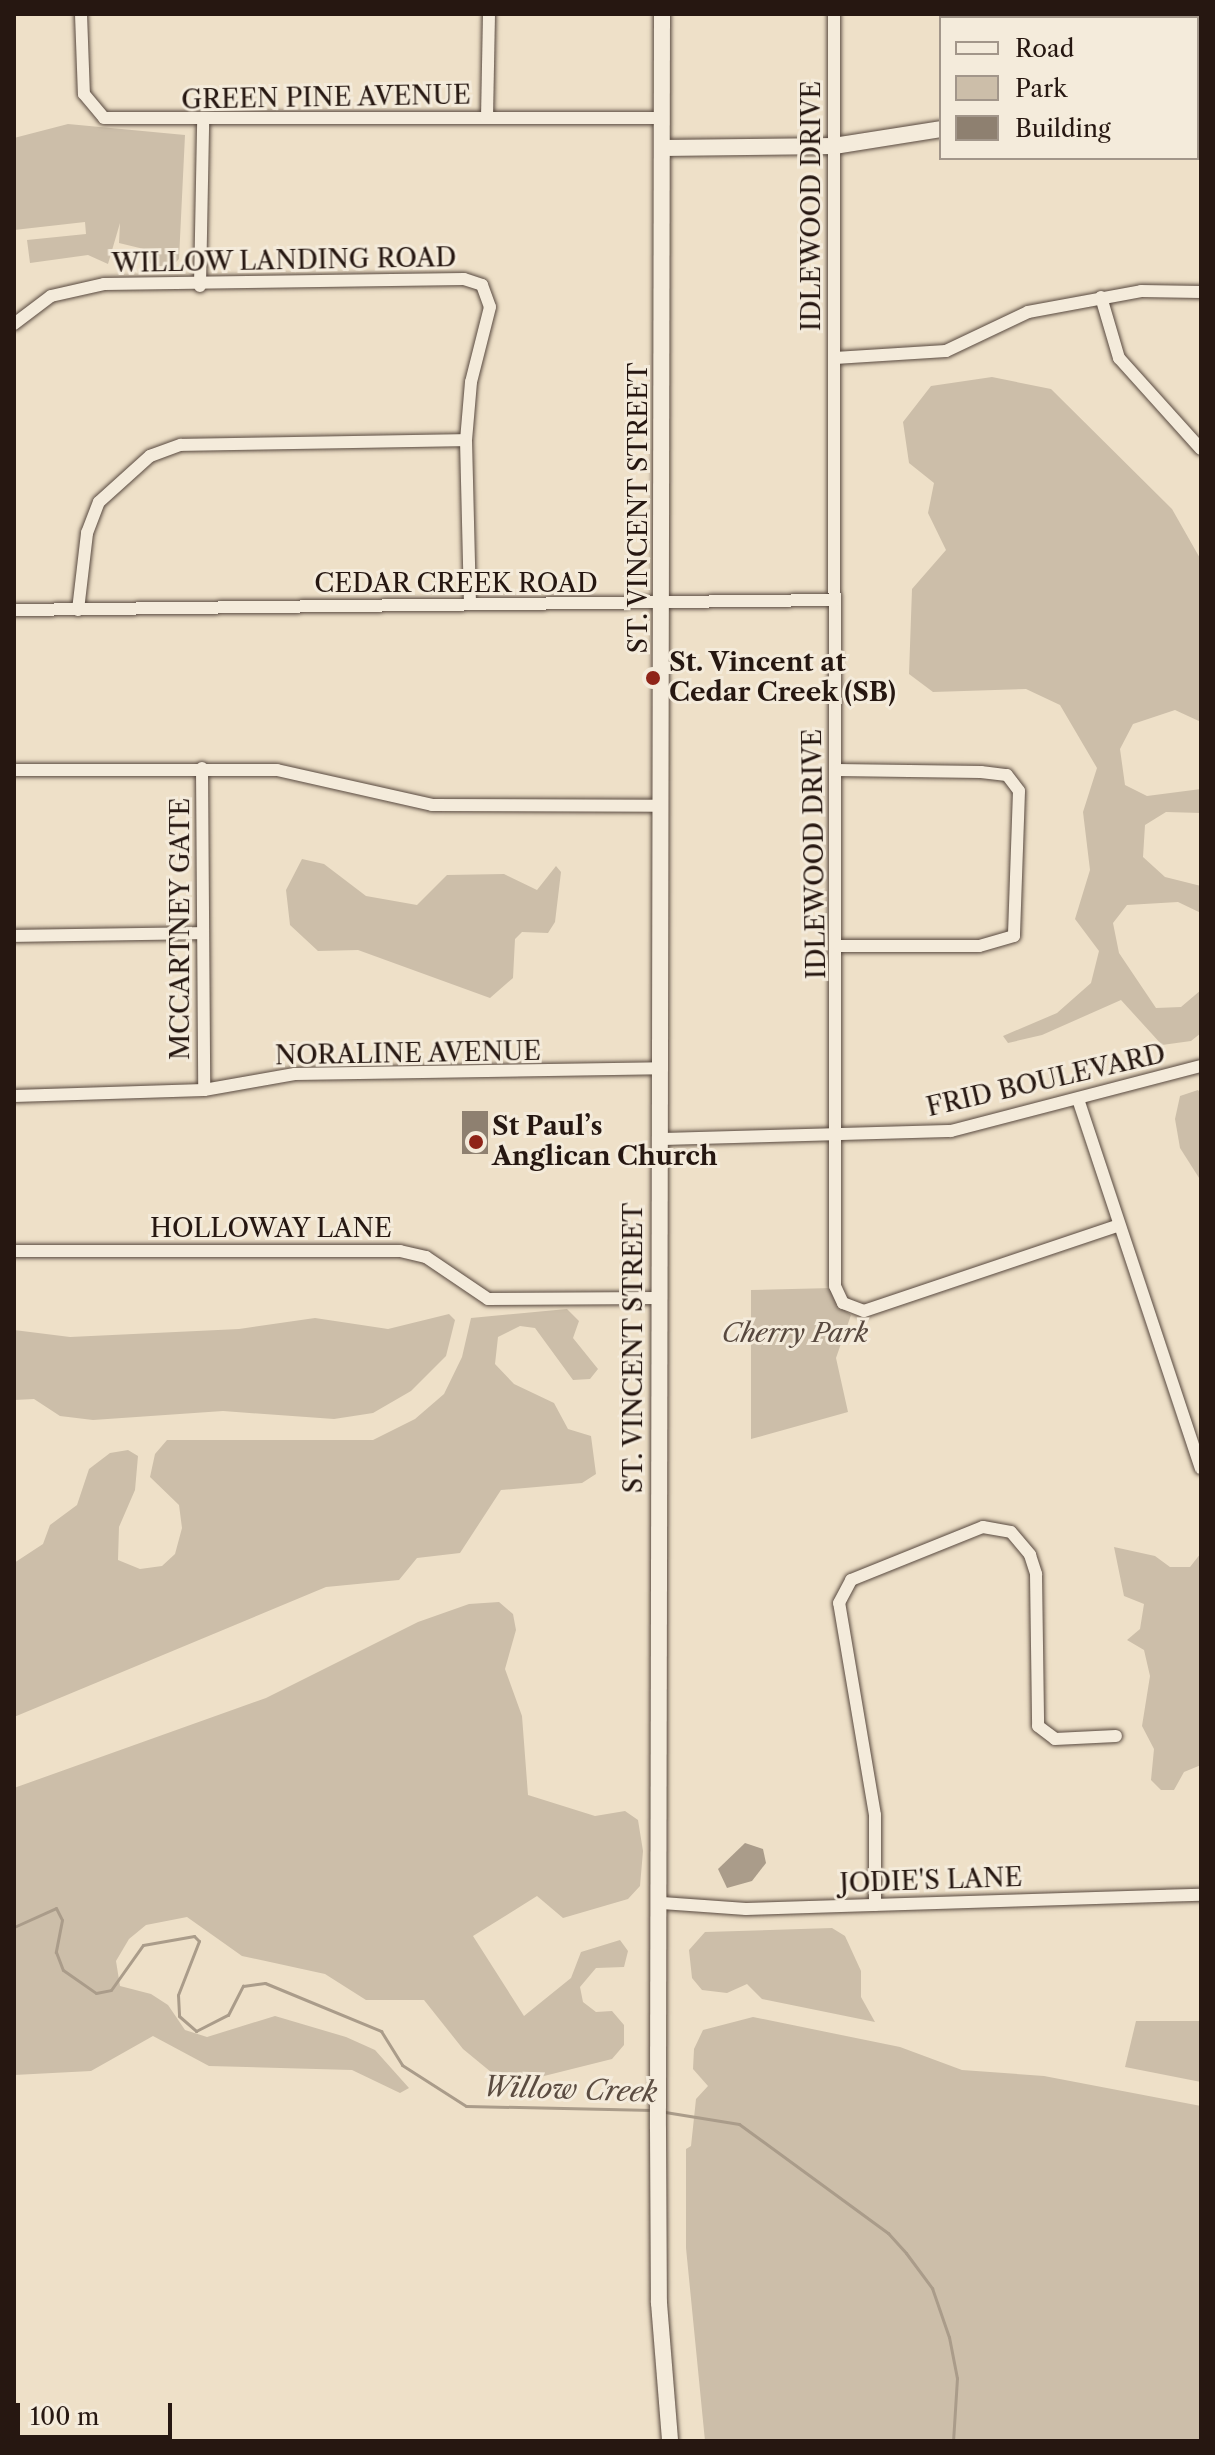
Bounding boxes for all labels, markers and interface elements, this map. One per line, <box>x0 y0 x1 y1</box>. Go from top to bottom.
legend <box>939 16 1199 160</box>
text: Road <box>1015 34 1074 63</box>
text: Park <box>1015 74 1067 103</box>
street label: GREEN PINE AVENUE <box>180 80 472 116</box>
street label: IDLEWOOD DRIVE <box>796 81 828 331</box>
text: Building <box>1015 114 1111 143</box>
street label: WILLOW LANDING ROAD <box>111 242 457 280</box>
street label: ST. VINCENT STREET <box>623 362 655 654</box>
street label: CEDAR CREEK ROAD <box>313 568 599 600</box>
place label: St. Vincent at Cedar Creek (SB) <box>669 647 897 708</box>
marker: St. Vincent at Cedar Creek (SB) <box>644 669 662 687</box>
street label: IDLEWOOD DRIVE <box>797 729 833 979</box>
street label: MCCARTNEY GATE <box>165 797 197 1061</box>
street label: NORALINE AVENUE <box>274 1036 542 1072</box>
street label: FRID BOULEVARD <box>923 1038 1169 1124</box>
place label: St Paul’s Anglican Church <box>492 1111 718 1172</box>
marker: St Paul’s Anglican Church <box>467 1133 485 1151</box>
street label: ST. VINCENT STREET <box>618 1202 650 1494</box>
street label: HOLLOWAY LANE <box>150 1213 392 1245</box>
park label: Cherry Park <box>722 1318 868 1350</box>
street label: JODIE'S LANE <box>839 1862 1023 1900</box>
water label: Willow Creek <box>482 2069 658 2109</box>
scale bar <box>20 2387 176 2437</box>
text: 100 m <box>30 2402 99 2431</box>

